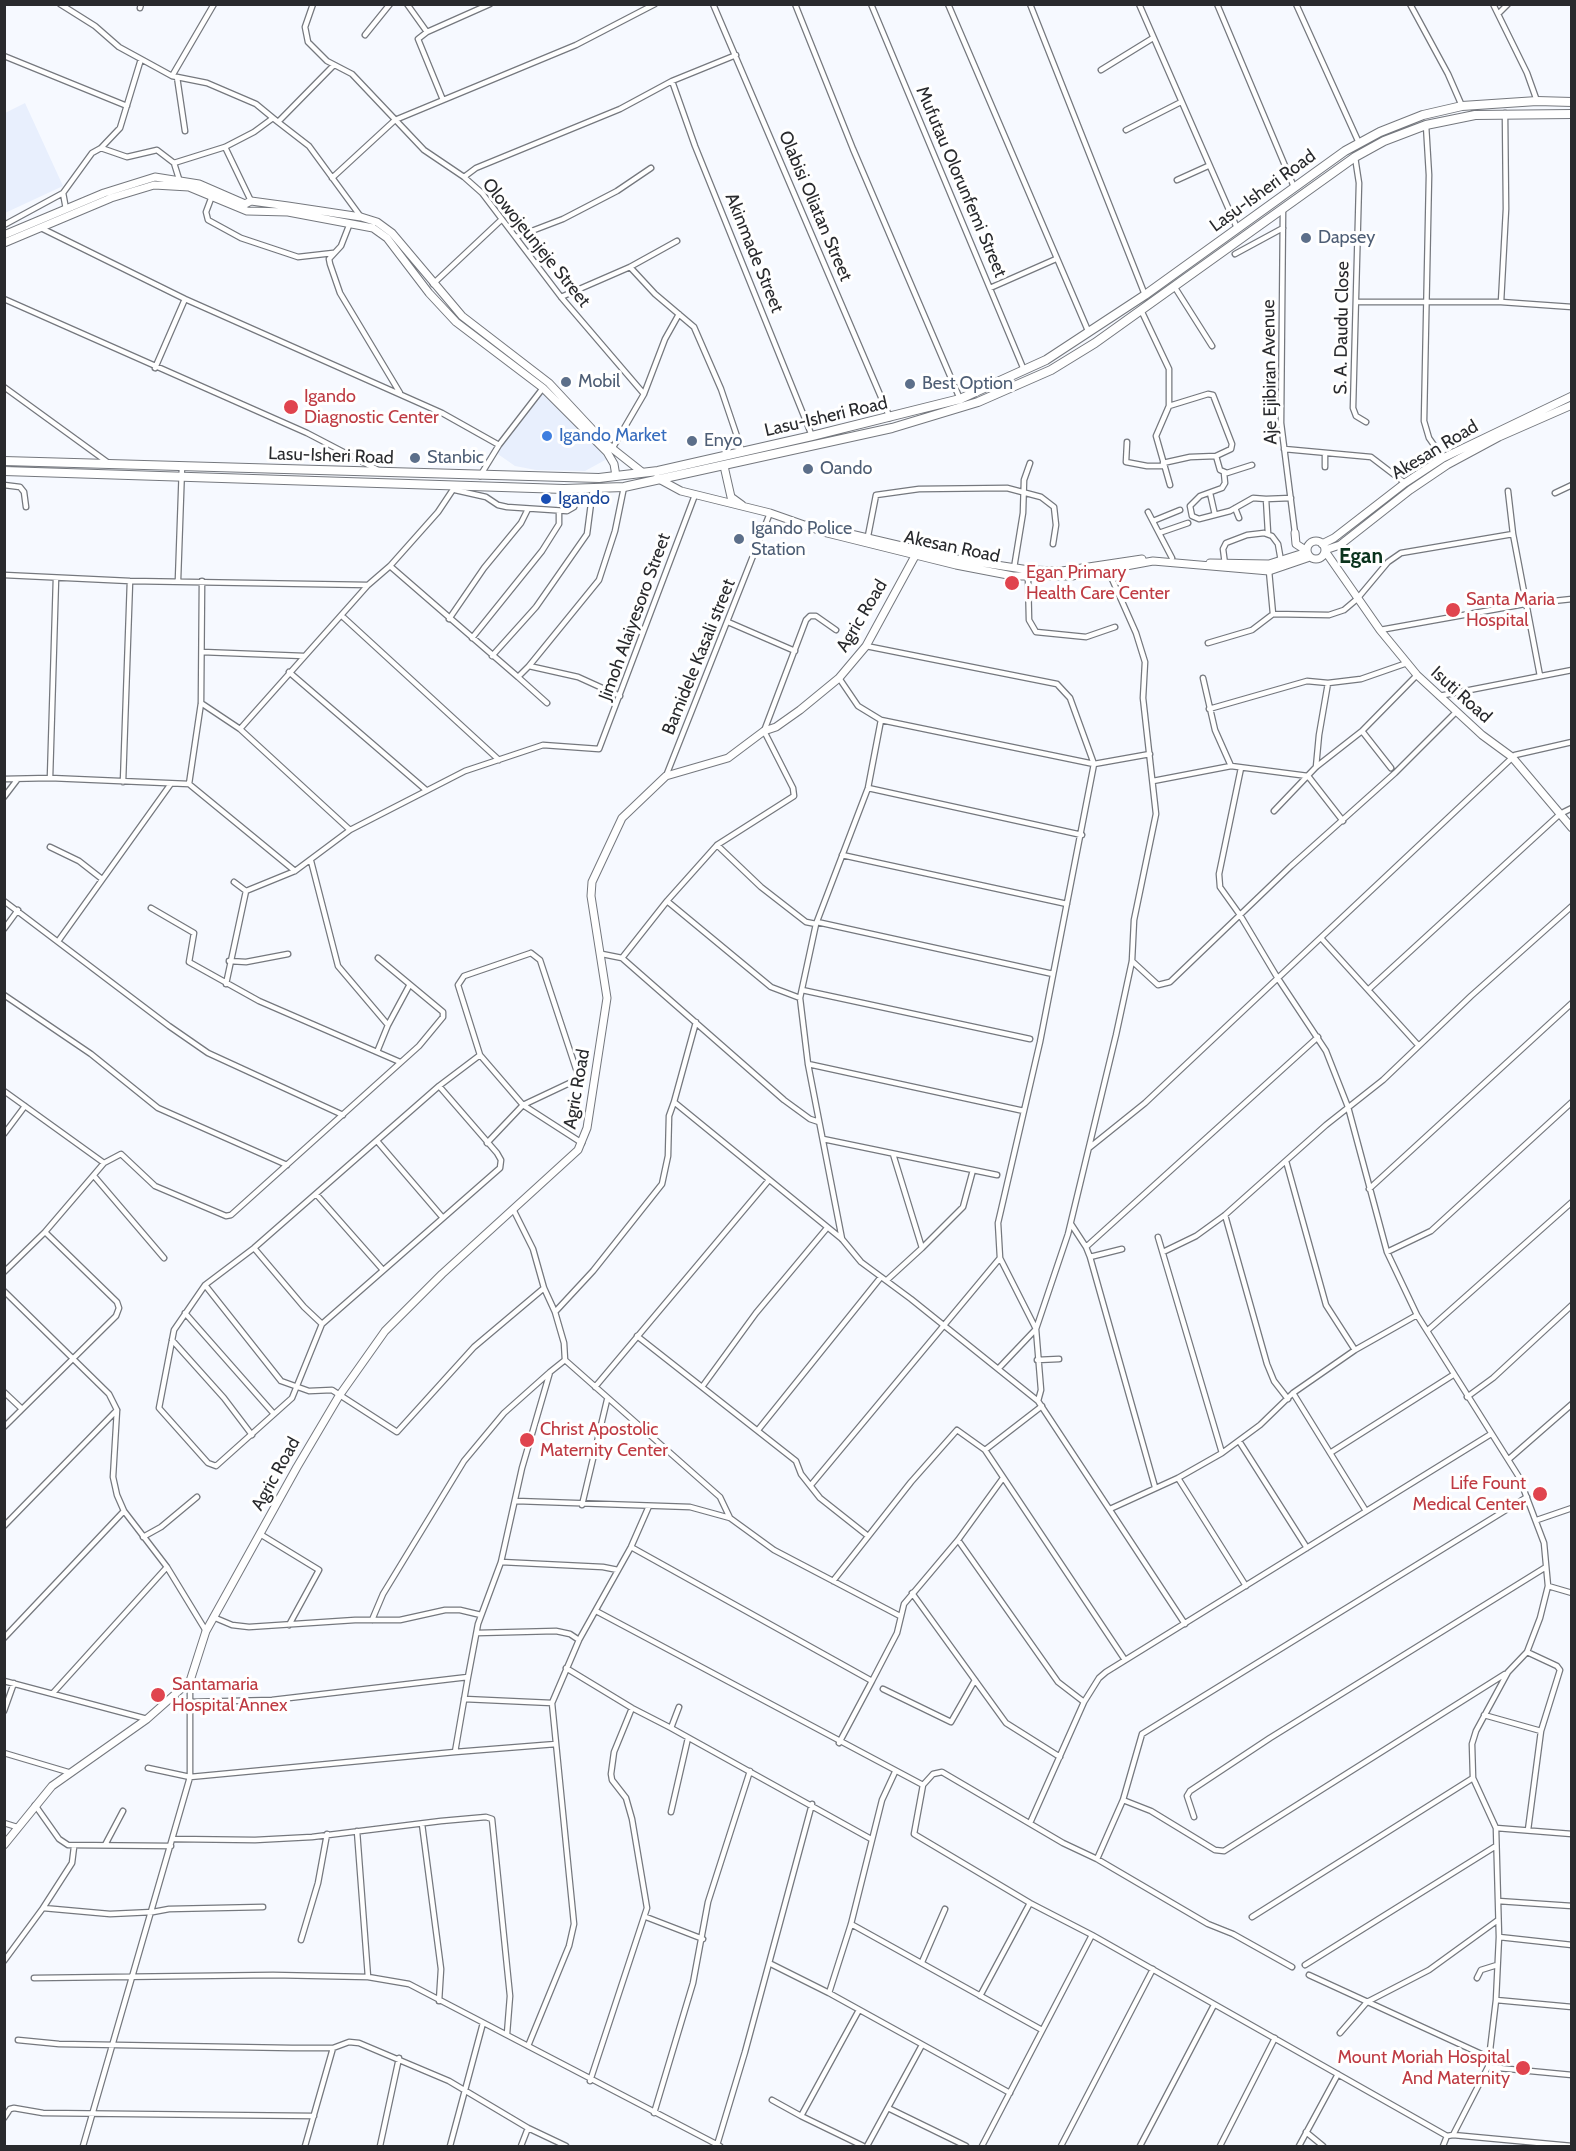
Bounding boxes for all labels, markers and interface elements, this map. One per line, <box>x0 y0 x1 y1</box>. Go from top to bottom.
street label: Mufutau Olorunfemi Street <box>911 83 1011 281</box>
street label: Olabisi Oliatan Street <box>774 128 856 284</box>
street label: Lasu-Isheri Road <box>1206 145 1320 237</box>
street label: Olowojeunjeje Street <box>477 174 595 312</box>
street label: Akinmade Street <box>720 190 788 316</box>
place label: Dapsey <box>1318 227 1375 249</box>
marker: Dapsey <box>1299 231 1313 245</box>
street label: S. A. Daudu Close <box>1330 261 1354 395</box>
street label: Aje Ejibiran Avenue <box>1258 299 1282 445</box>
place label: Mobil <box>578 371 620 393</box>
place label: Best Option <box>922 373 1013 395</box>
marker: Mobil <box>559 375 573 389</box>
marker: Best Option <box>903 377 917 391</box>
place label: Igando Diagnostic Center <box>304 386 439 428</box>
street label: Lasu-Isheri Road <box>762 392 890 442</box>
marker: Igando Diagnostic Center <box>282 398 300 416</box>
street label: Akesan Road <box>1388 416 1482 484</box>
place label: Igando Market <box>559 425 667 447</box>
marker: Igando Market <box>540 429 554 443</box>
place label: Enyo <box>704 430 742 452</box>
marker: Enyo <box>685 434 699 448</box>
street label: Lasu-Isheri Road <box>268 443 394 469</box>
place label: Stanbic <box>427 447 484 469</box>
marker: Stanbic <box>408 451 422 465</box>
place label: Oando <box>820 458 872 480</box>
marker: Oando <box>801 462 815 476</box>
place label: Igando <box>558 488 610 510</box>
marker: Igando <box>539 492 553 506</box>
place label: Igando Police Station <box>751 518 852 560</box>
street label: Akesan Road <box>902 526 1002 568</box>
street label: Jimoh Alaiyesoro Street <box>595 530 675 704</box>
marker: Igando Police Station <box>732 532 746 546</box>
district label: Egan <box>1339 544 1383 570</box>
place label: Egan Primary Health Care Center <box>1026 562 1170 604</box>
marker: Egan Primary Health Care Center <box>1003 574 1021 592</box>
street label: Bamidele Kasali street <box>658 576 740 738</box>
street label: Agric Road <box>832 576 892 656</box>
place label: Santa Maria Hospital <box>1466 589 1555 632</box>
marker: Santa Maria Hospital <box>1444 601 1462 619</box>
street label: Isuti Road <box>1426 662 1496 728</box>
street label: Agric Road <box>559 1047 595 1131</box>
place label: Christ Apostolic Maternity Center <box>540 1419 668 1462</box>
marker: Christ Apostolic Maternity Center <box>518 1431 536 1449</box>
street label: Agric Road <box>247 1433 305 1515</box>
place label: Life Fount Medical Center <box>1413 1473 1526 1516</box>
marker: Life Fount Medical Center <box>1531 1485 1549 1503</box>
place label: Santamaria Hospital Annex <box>172 1674 288 1716</box>
marker: Santamaria Hospital Annex <box>149 1686 167 1704</box>
place label: Mount Moriah Hospital And Maternity <box>1337 2047 1510 2090</box>
marker: Mount Moriah Hospital And Maternity <box>1514 2059 1532 2077</box>

